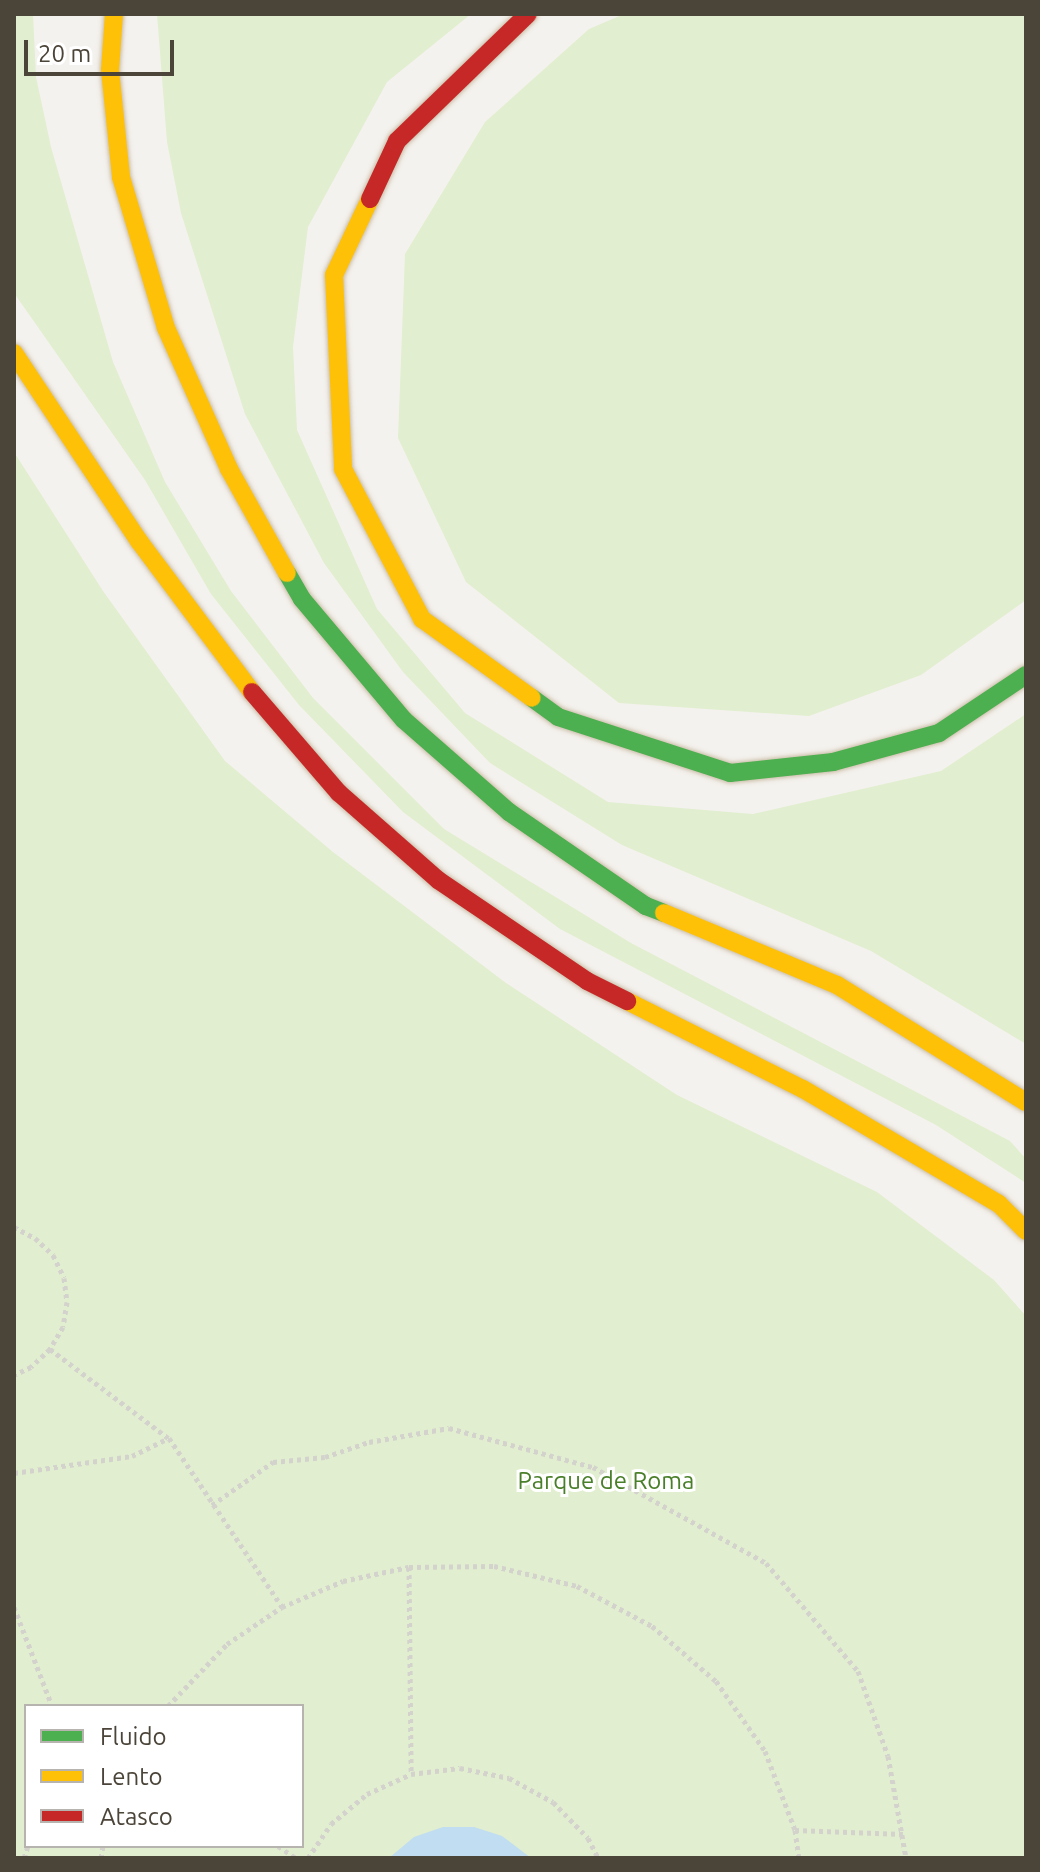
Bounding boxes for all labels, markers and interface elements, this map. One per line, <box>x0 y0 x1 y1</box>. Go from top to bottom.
scale bar <box>28 24 178 74</box>
text: 20 m <box>38 40 91 67</box>
park label: Parque de Roma <box>518 1467 694 1495</box>
legend <box>24 1704 304 1848</box>
text: Fluido <box>100 1723 167 1750</box>
text: Lento <box>100 1763 163 1790</box>
text: Atasco <box>100 1803 173 1830</box>

